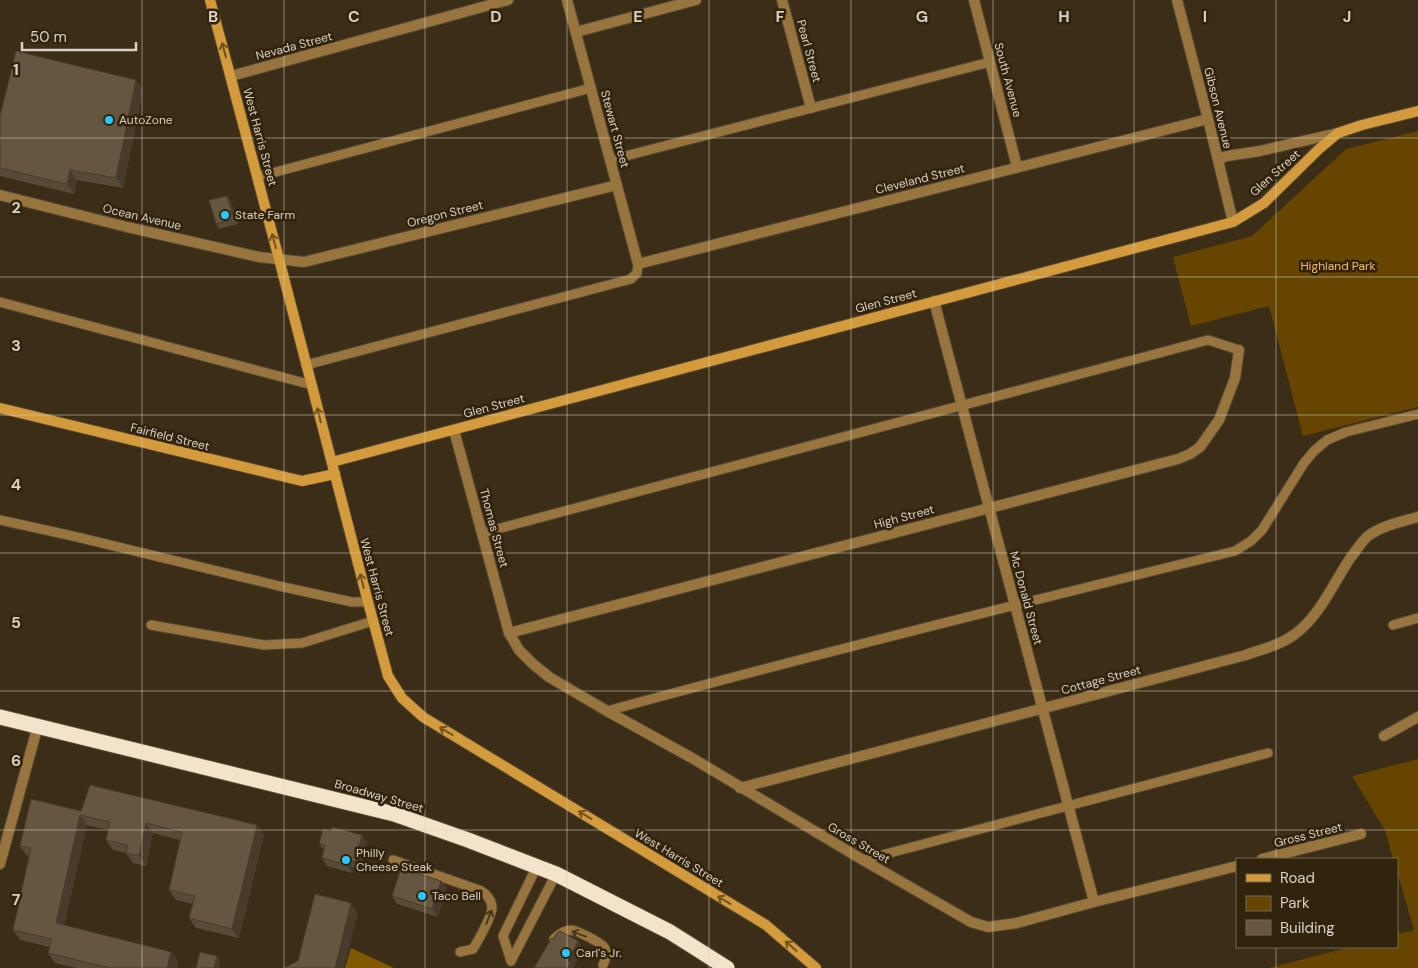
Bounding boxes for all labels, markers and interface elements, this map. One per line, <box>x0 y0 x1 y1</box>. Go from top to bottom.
text: B <box>208 6 218 27</box>
text: C <box>348 6 360 27</box>
text: D <box>490 6 502 27</box>
text: E <box>633 6 643 27</box>
text: F <box>776 6 785 27</box>
text: G <box>916 6 928 27</box>
text: H <box>1058 6 1070 27</box>
text: I <box>1203 6 1207 27</box>
text: J <box>1343 6 1351 27</box>
street label: Pearl Street <box>793 18 825 84</box>
scale bar <box>22 20 136 52</box>
text: 50 m <box>30 27 67 47</box>
street label: Nevada Street <box>254 28 334 64</box>
street label: South Avenue <box>990 41 1026 119</box>
one-way arrow <box>218 42 228 58</box>
text: 1 <box>13 59 19 80</box>
street label: Gibson Avenue <box>1200 66 1236 151</box>
street label: West Harris Street <box>239 86 281 188</box>
street label: Stewart Street <box>597 88 633 170</box>
place label: AutoZone <box>119 112 173 128</box>
marker: AutoZone <box>103 114 115 126</box>
street label: Glen Street <box>1246 146 1304 200</box>
street label: Cleveland Street <box>874 160 967 198</box>
text: 2 <box>11 197 21 218</box>
street label: Oregon Street <box>405 197 485 231</box>
street label: Ocean Avenue <box>101 200 183 234</box>
place label: State Farm <box>235 207 295 223</box>
marker: State Farm <box>219 209 231 221</box>
one-way arrow <box>269 233 279 249</box>
park label: Highland Park <box>1300 258 1376 274</box>
street label: Glen Street <box>854 285 919 317</box>
text: 3 <box>11 335 21 356</box>
street label: Glen Street <box>462 390 527 422</box>
one-way arrow <box>314 407 324 423</box>
street label: Fairfield Street <box>129 419 211 455</box>
text: 4 <box>11 474 21 495</box>
street label: Thomas Street <box>476 487 512 570</box>
street label: High Street <box>872 501 936 533</box>
street label: West Harris Street <box>356 536 398 638</box>
street label: Mc Donald Street <box>1006 549 1046 647</box>
one-way arrow <box>357 573 367 589</box>
text: 5 <box>11 612 21 633</box>
street label: Cottage Street <box>1059 662 1143 698</box>
one-way arrow <box>439 726 453 736</box>
text: 6 <box>11 750 21 771</box>
street label: Broadway Street <box>333 776 426 816</box>
one-way arrow <box>579 810 593 820</box>
street label: Gross Street <box>825 819 893 867</box>
street label: Gross Street <box>1272 819 1344 851</box>
street label: West Harris Street <box>632 825 727 891</box>
place label: Philly Cheese Steak <box>356 845 432 875</box>
marker: Philly Cheese Steak <box>340 854 352 866</box>
legend <box>1236 858 1398 948</box>
text: Road <box>1280 868 1315 888</box>
place label: Taco Bell <box>432 888 481 904</box>
text: 7 <box>12 889 21 910</box>
marker: Taco Bell <box>416 890 428 902</box>
text: Park <box>1280 893 1310 913</box>
one-way arrow <box>718 894 732 904</box>
one-way arrow <box>485 910 494 925</box>
text: Building <box>1280 918 1335 938</box>
one-way arrow <box>571 928 587 938</box>
one-way arrow <box>785 941 798 952</box>
place label: Carl's Jr. <box>576 945 622 961</box>
marker: Carl's Jr. <box>560 947 572 959</box>

